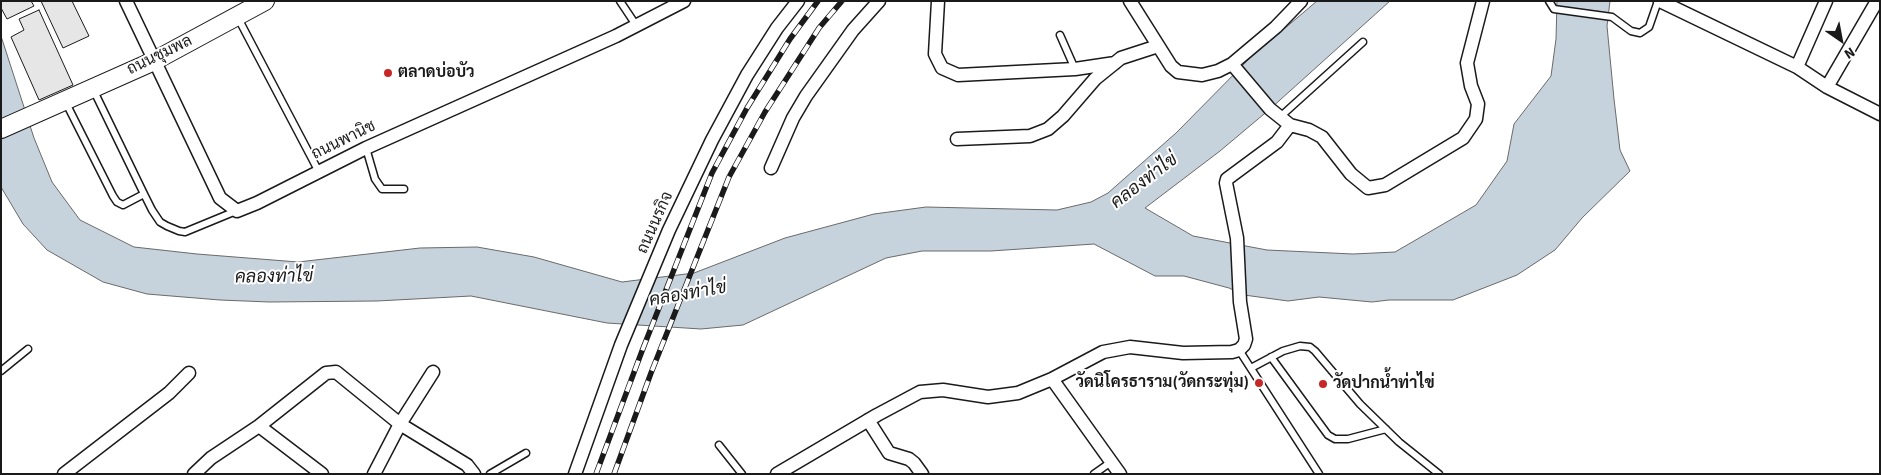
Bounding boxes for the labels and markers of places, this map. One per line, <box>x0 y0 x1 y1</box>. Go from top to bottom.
place label: ตลาดบ่อบัว <box>398 63 475 83</box>
marker: ตลาดบ่อบัว <box>382 67 394 79</box>
place label: วัดนิโครธาราม(วัดกระทุ่ม) <box>1075 373 1249 393</box>
place label: วัดปากน้ำท่าไข่ <box>1333 374 1435 394</box>
marker: วัดนิโครธาราม(วัดกระทุ่ม) <box>1253 377 1265 389</box>
marker: วัดปากน้ำท่าไข่ <box>1317 378 1329 390</box>

